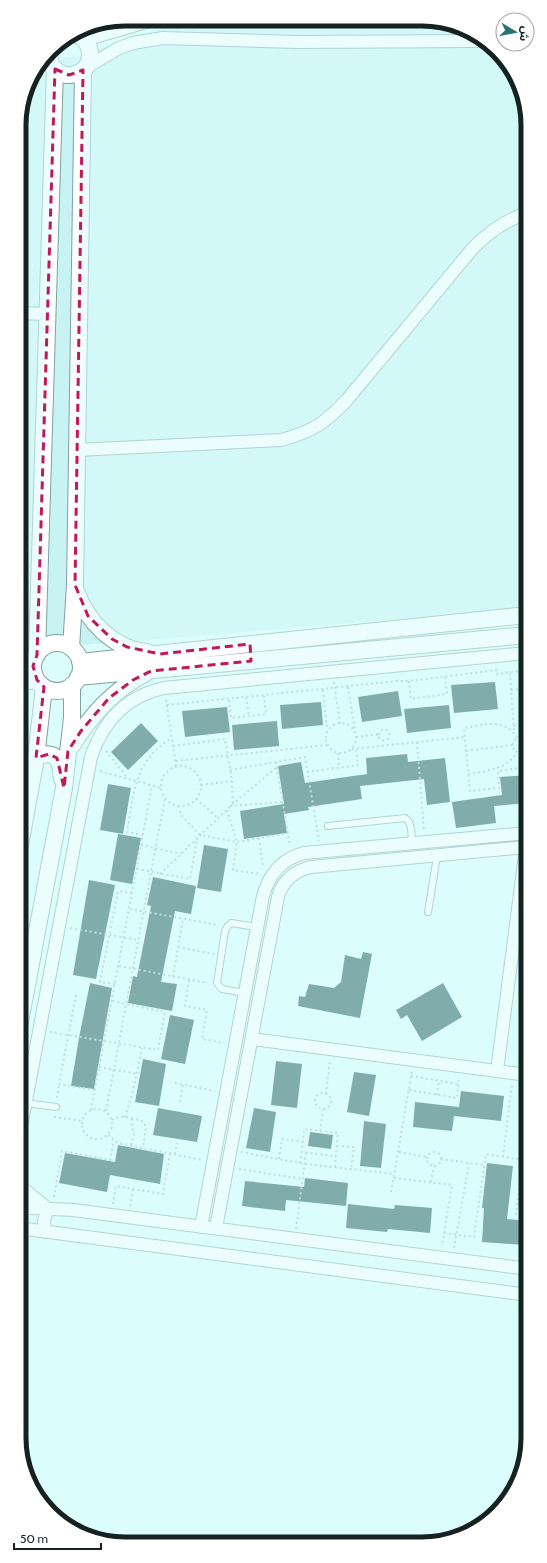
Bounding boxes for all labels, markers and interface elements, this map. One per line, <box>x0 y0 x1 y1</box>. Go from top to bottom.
north arrow <box>495 12 535 52</box>
text: ش <box>517 25 533 42</box>
scale bar <box>14 1525 101 1551</box>
text: 50 m <box>20 1531 48 1546</box>

